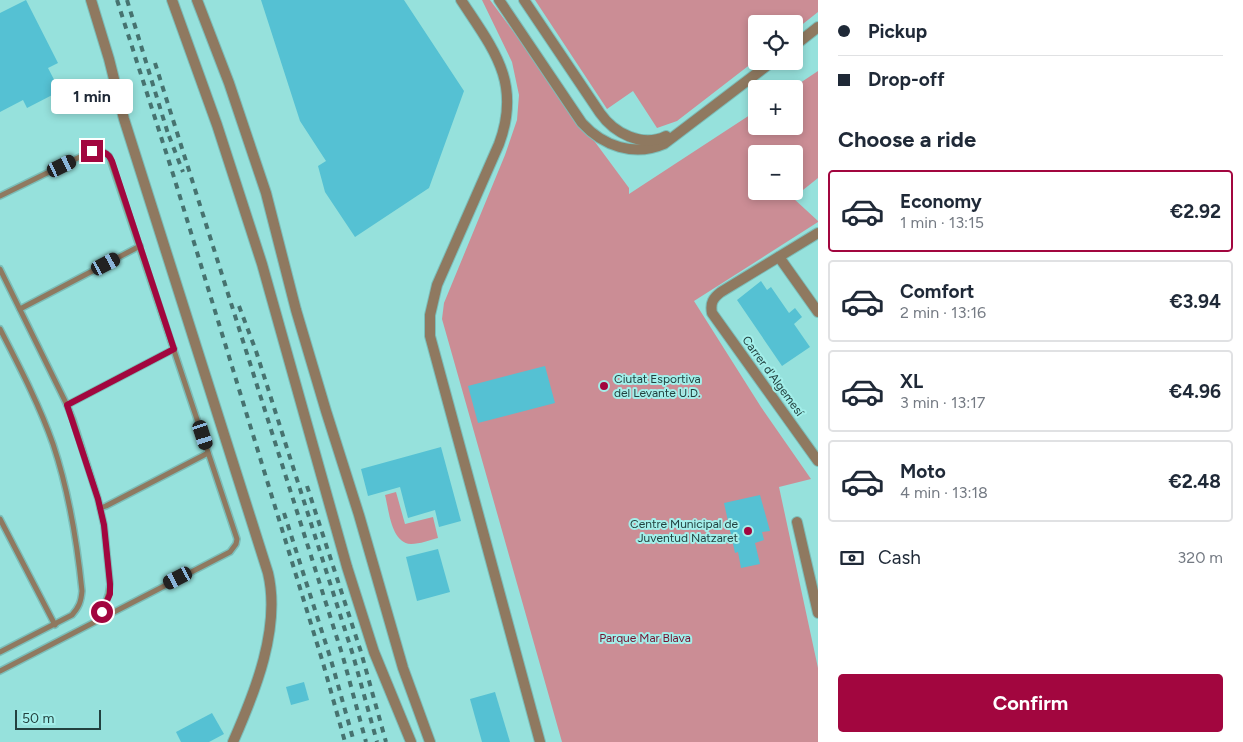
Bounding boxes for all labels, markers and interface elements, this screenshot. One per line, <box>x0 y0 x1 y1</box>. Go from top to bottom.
map controls <box>748 15 803 200</box>
button: locate <box>748 15 803 70</box>
text: Pickup <box>868 20 927 43</box>
text: Drop-off <box>868 68 945 91</box>
callout: 1 min <box>51 78 133 114</box>
button: + <box>748 80 803 135</box>
text: 1 min <box>73 87 111 106</box>
text: Choose a ride <box>838 126 976 153</box>
route end <box>81 140 103 162</box>
button: − <box>748 145 803 200</box>
car <box>45 153 78 179</box>
icon: car <box>840 189 885 234</box>
text: Economy <box>900 190 982 213</box>
text: €2.92 <box>1170 200 1221 223</box>
text: 1 min · 13:15 <box>900 213 984 232</box>
car <box>89 250 122 278</box>
icon: car <box>840 279 885 324</box>
text: Comfort <box>900 280 975 303</box>
text: €3.94 <box>1169 290 1221 313</box>
text: 2 min · 13:16 <box>900 303 986 322</box>
street label: Carrer d'Algemesí <box>739 333 807 420</box>
icon: car <box>840 369 885 414</box>
text: XL <box>900 370 923 393</box>
place label: Ciutat Esportiva del Levante U.D. <box>614 372 701 400</box>
marker: Ciutat Esportiva del Levante U.D. <box>598 380 610 392</box>
text: €4.96 <box>1169 380 1221 403</box>
text: 3 min · 13:17 <box>900 393 985 412</box>
car <box>191 418 214 452</box>
icon: car <box>840 459 885 504</box>
text: Moto <box>900 460 946 483</box>
text: €2.48 <box>1168 470 1221 493</box>
text: 4 min · 13:18 <box>900 483 988 502</box>
place label: Centre Municipal de Juventud Natzaret <box>630 517 738 545</box>
marker: Centre Municipal de Juventud Natzaret <box>742 525 754 537</box>
icon: cash <box>838 544 866 572</box>
text: Cash <box>878 546 921 569</box>
text: 320 m <box>1178 548 1223 567</box>
car <box>161 565 194 591</box>
route start <box>91 601 113 623</box>
park label: Parque Mar Blava <box>599 631 691 645</box>
button: Confirm <box>838 674 1223 732</box>
scale bar <box>15 707 101 730</box>
text: 50 m <box>22 710 54 727</box>

